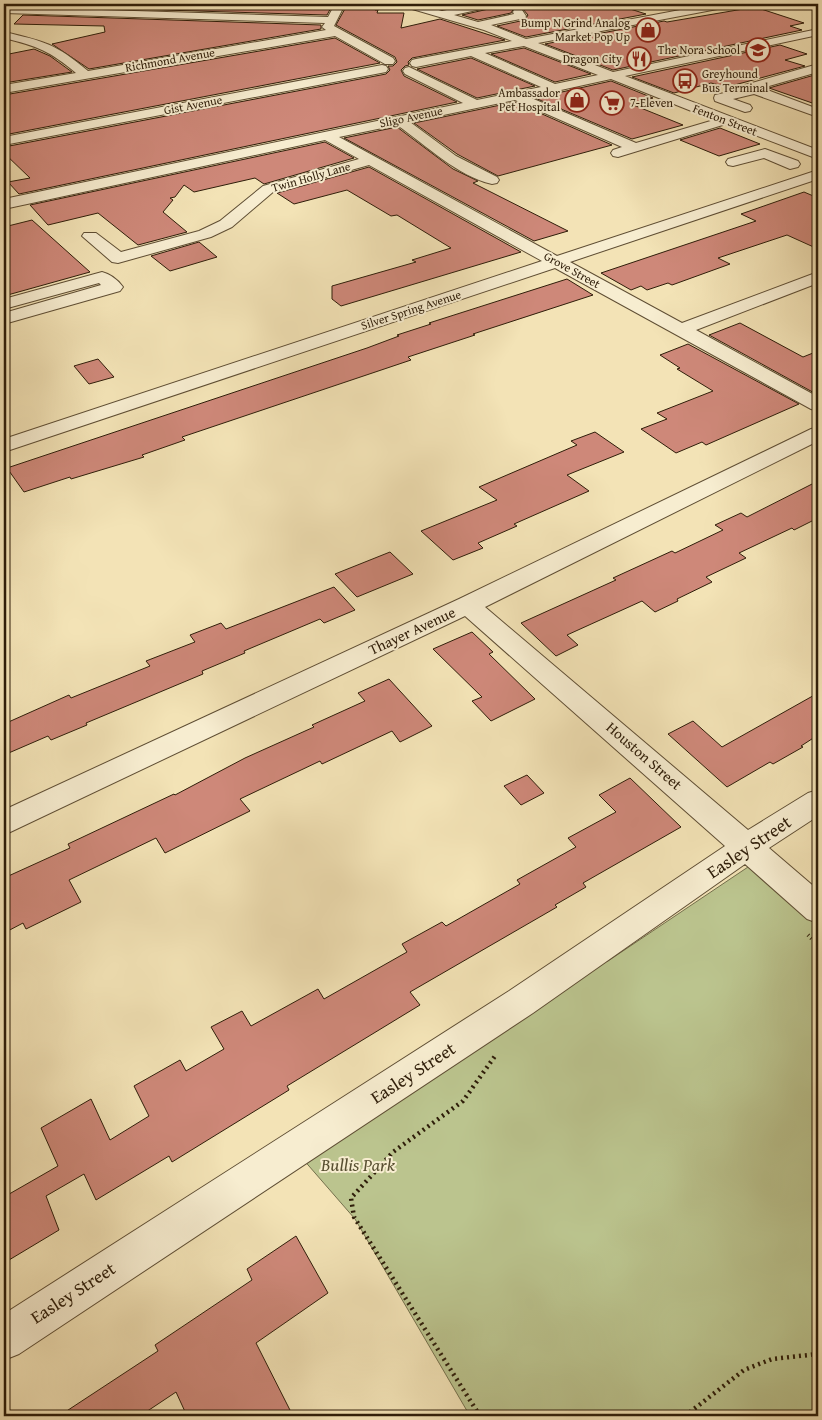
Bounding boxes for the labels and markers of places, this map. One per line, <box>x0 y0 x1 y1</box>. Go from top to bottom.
place label: Bump N Grind Analog Market Pop Up <box>521 14 631 45</box>
shop icon: Bump N Grind Analog Market Pop Up <box>635 17 661 43</box>
school or university icon: The Nora School <box>745 37 771 63</box>
place label: The Nora School <box>658 41 741 58</box>
restaurant icon: Dragon City <box>626 46 652 72</box>
place label: Dragon City <box>563 50 622 67</box>
place label: Greyhound Bus Terminal <box>702 65 769 96</box>
bus stop icon: Greyhound Bus Terminal <box>672 68 698 94</box>
place label: Ambassador Pet Hospital <box>498 84 561 115</box>
shop icon: Ambassador Pet Hospital <box>564 87 590 113</box>
supermarket icon: 7-Eleven <box>599 90 625 116</box>
place label: 7-Eleven <box>630 94 673 111</box>

